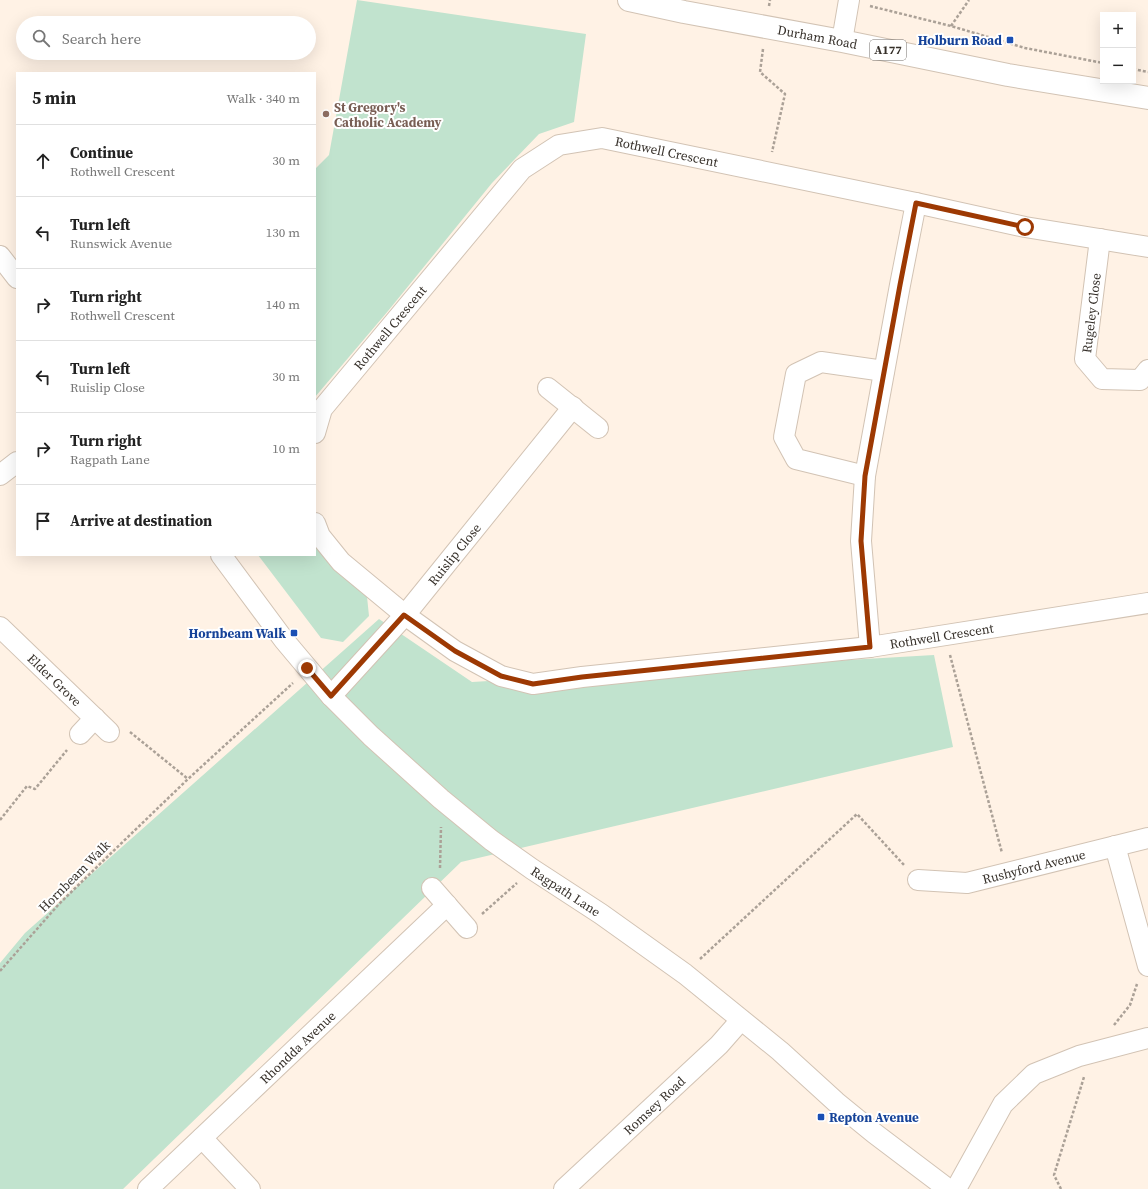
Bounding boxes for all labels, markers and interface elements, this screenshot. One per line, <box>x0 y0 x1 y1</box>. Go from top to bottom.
map controls <box>1100 12 1136 84</box>
button: + <box>1100 12 1136 48</box>
search box <box>16 16 316 60</box>
street label: Durham Road <box>776 21 859 53</box>
icon: search <box>30 27 52 49</box>
text: Search here <box>62 28 141 49</box>
place label: Holburn Road <box>918 32 1002 49</box>
marker: Holburn Road <box>1005 35 1015 45</box>
road number: A177 <box>870 40 906 60</box>
button: − <box>1100 48 1136 84</box>
text: 5 min <box>32 86 76 110</box>
text: Walk · 340 m <box>227 90 300 107</box>
place label: St Gregory's Catholic Academy <box>334 99 442 131</box>
marker: St Gregory's Catholic Academy <box>321 109 331 119</box>
street label: Rothwell Crescent <box>613 133 720 171</box>
text: Continue <box>70 142 133 163</box>
icon: ahead <box>32 150 54 172</box>
text: 30 m <box>272 152 300 169</box>
text: Rothwell Crescent <box>70 163 175 180</box>
text: Turn left <box>70 214 130 235</box>
route start <box>1016 218 1034 236</box>
icon: left <box>32 222 54 244</box>
text: 130 m <box>266 224 300 241</box>
text: Runswick Avenue <box>70 235 172 252</box>
street label: Rugeley Close <box>1078 272 1105 354</box>
street label: Rothwell Crescent <box>350 282 431 374</box>
text: Turn right <box>70 286 142 307</box>
icon: right <box>32 294 54 316</box>
text: 140 m <box>266 296 300 313</box>
text: Rothwell Crescent <box>70 307 175 324</box>
text: Turn left <box>70 358 130 379</box>
icon: left <box>32 366 54 388</box>
text: 30 m <box>272 368 300 385</box>
text: Ruislip Close <box>70 379 145 396</box>
text: Turn right <box>70 430 142 451</box>
icon: right <box>32 438 54 460</box>
text: 10 m <box>272 440 300 457</box>
text: Ragpath Lane <box>70 451 150 468</box>
icon: arrive <box>32 510 54 532</box>
text: Arrive at destination <box>70 510 212 531</box>
street label: Ruislip Close <box>424 520 485 589</box>
street label: Rothwell Crescent <box>889 619 996 653</box>
place label: Hornbeam Walk <box>189 625 286 642</box>
marker: Hornbeam Walk <box>289 628 299 638</box>
street label: Elder Grove <box>24 650 85 710</box>
route end <box>298 659 316 677</box>
street label: Hornbeam Walk <box>35 836 114 916</box>
street label: Rushyford Avenue <box>981 846 1088 888</box>
street label: Ragpath Lane <box>528 863 604 921</box>
street label: Rhondda Avenue <box>256 1007 339 1088</box>
street label: Romsey Road <box>620 1072 689 1139</box>
place label: Repton Avenue <box>829 1109 919 1126</box>
marker: Repton Avenue <box>816 1112 826 1122</box>

